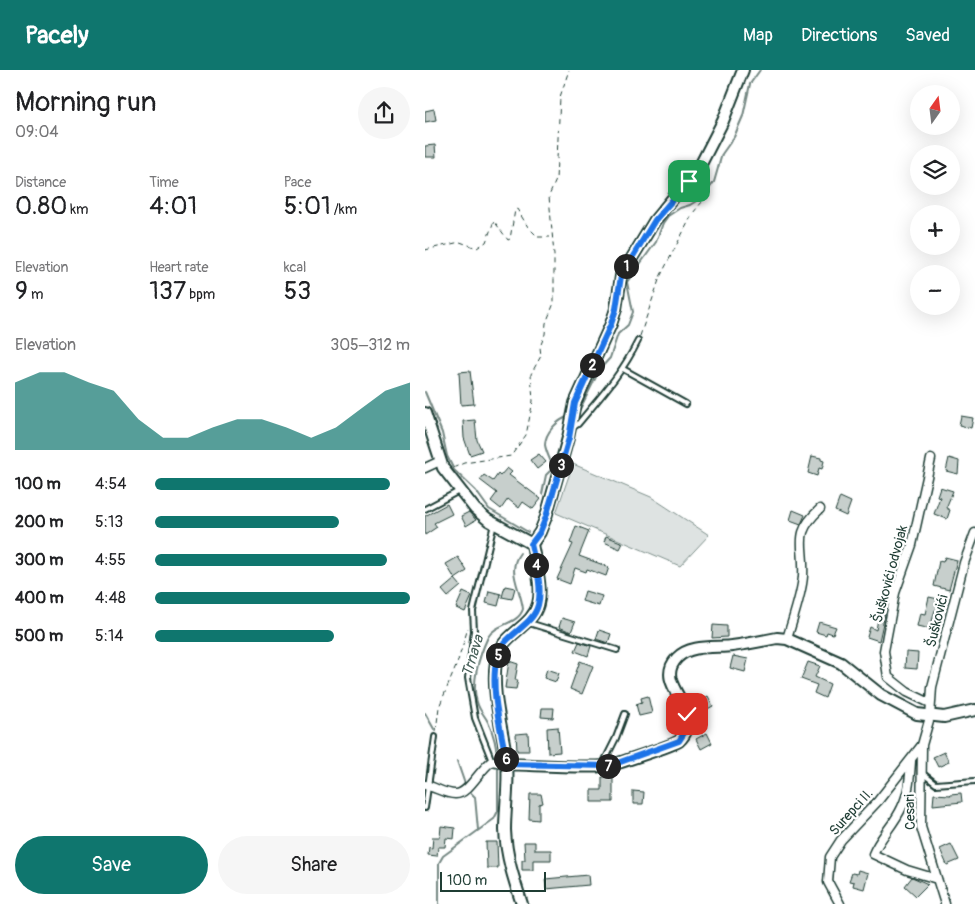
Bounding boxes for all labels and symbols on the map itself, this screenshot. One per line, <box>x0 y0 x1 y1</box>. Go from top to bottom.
north arrow <box>910 85 960 135</box>
pin <box>668 160 710 202</box>
pin: 1 <box>613 254 639 278</box>
pin: 2 <box>579 352 605 378</box>
pin: 3 <box>549 452 573 478</box>
street label: Šuškovići odvojak <box>868 523 911 625</box>
pin: 4 <box>523 552 549 578</box>
street label: Šuškovići <box>921 592 952 649</box>
water label: Trnava <box>458 632 489 679</box>
pin: 5 <box>485 642 511 668</box>
pin <box>666 693 708 735</box>
pin: 6 <box>493 746 519 772</box>
pin: 7 <box>595 754 621 778</box>
street label: Surepci II. <box>826 785 876 839</box>
street label: Cesari <box>901 793 919 830</box>
scale bar <box>440 869 546 892</box>

